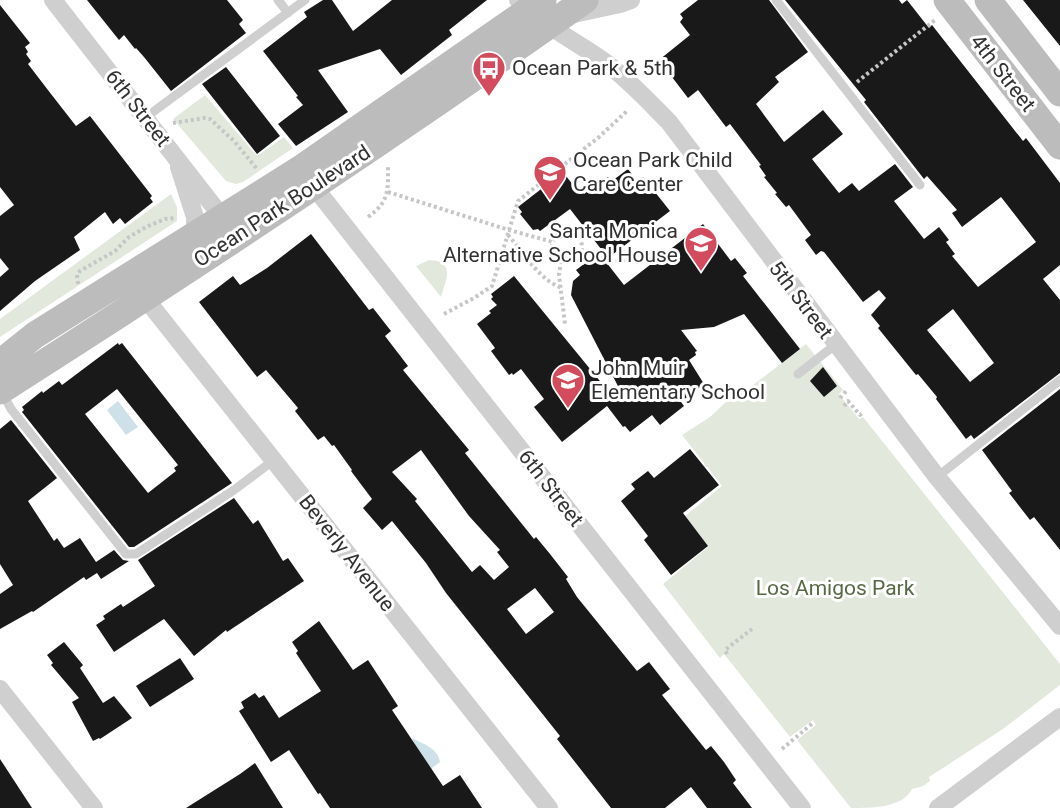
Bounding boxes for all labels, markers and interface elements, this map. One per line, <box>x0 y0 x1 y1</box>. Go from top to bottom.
street label: 4th Street <box>966 30 1040 116</box>
bus stop icon: Ocean Park & 5th <box>471 50 507 97</box>
place label: Ocean Park & 5th <box>512 56 673 80</box>
street label: 6th Street <box>101 65 175 151</box>
street label: Ocean Park Boulevard <box>189 140 375 272</box>
place label: Ocean Park Child Care Center <box>573 148 733 196</box>
school or university icon: Ocean Park Child Care Center <box>532 154 568 201</box>
place label: Santa Monica Alternative School House <box>443 219 678 267</box>
school or university icon: Santa Monica Alternative School House <box>683 225 719 272</box>
street label: 5th Street <box>764 256 838 344</box>
place label: John Muir Elementary School <box>591 356 765 404</box>
school or university icon: John Muir Elementary School <box>550 362 586 409</box>
street label: 6th Street <box>514 445 588 531</box>
street label: Beverly Avenue <box>294 490 400 616</box>
park label: Los Amigos Park <box>756 576 915 600</box>

